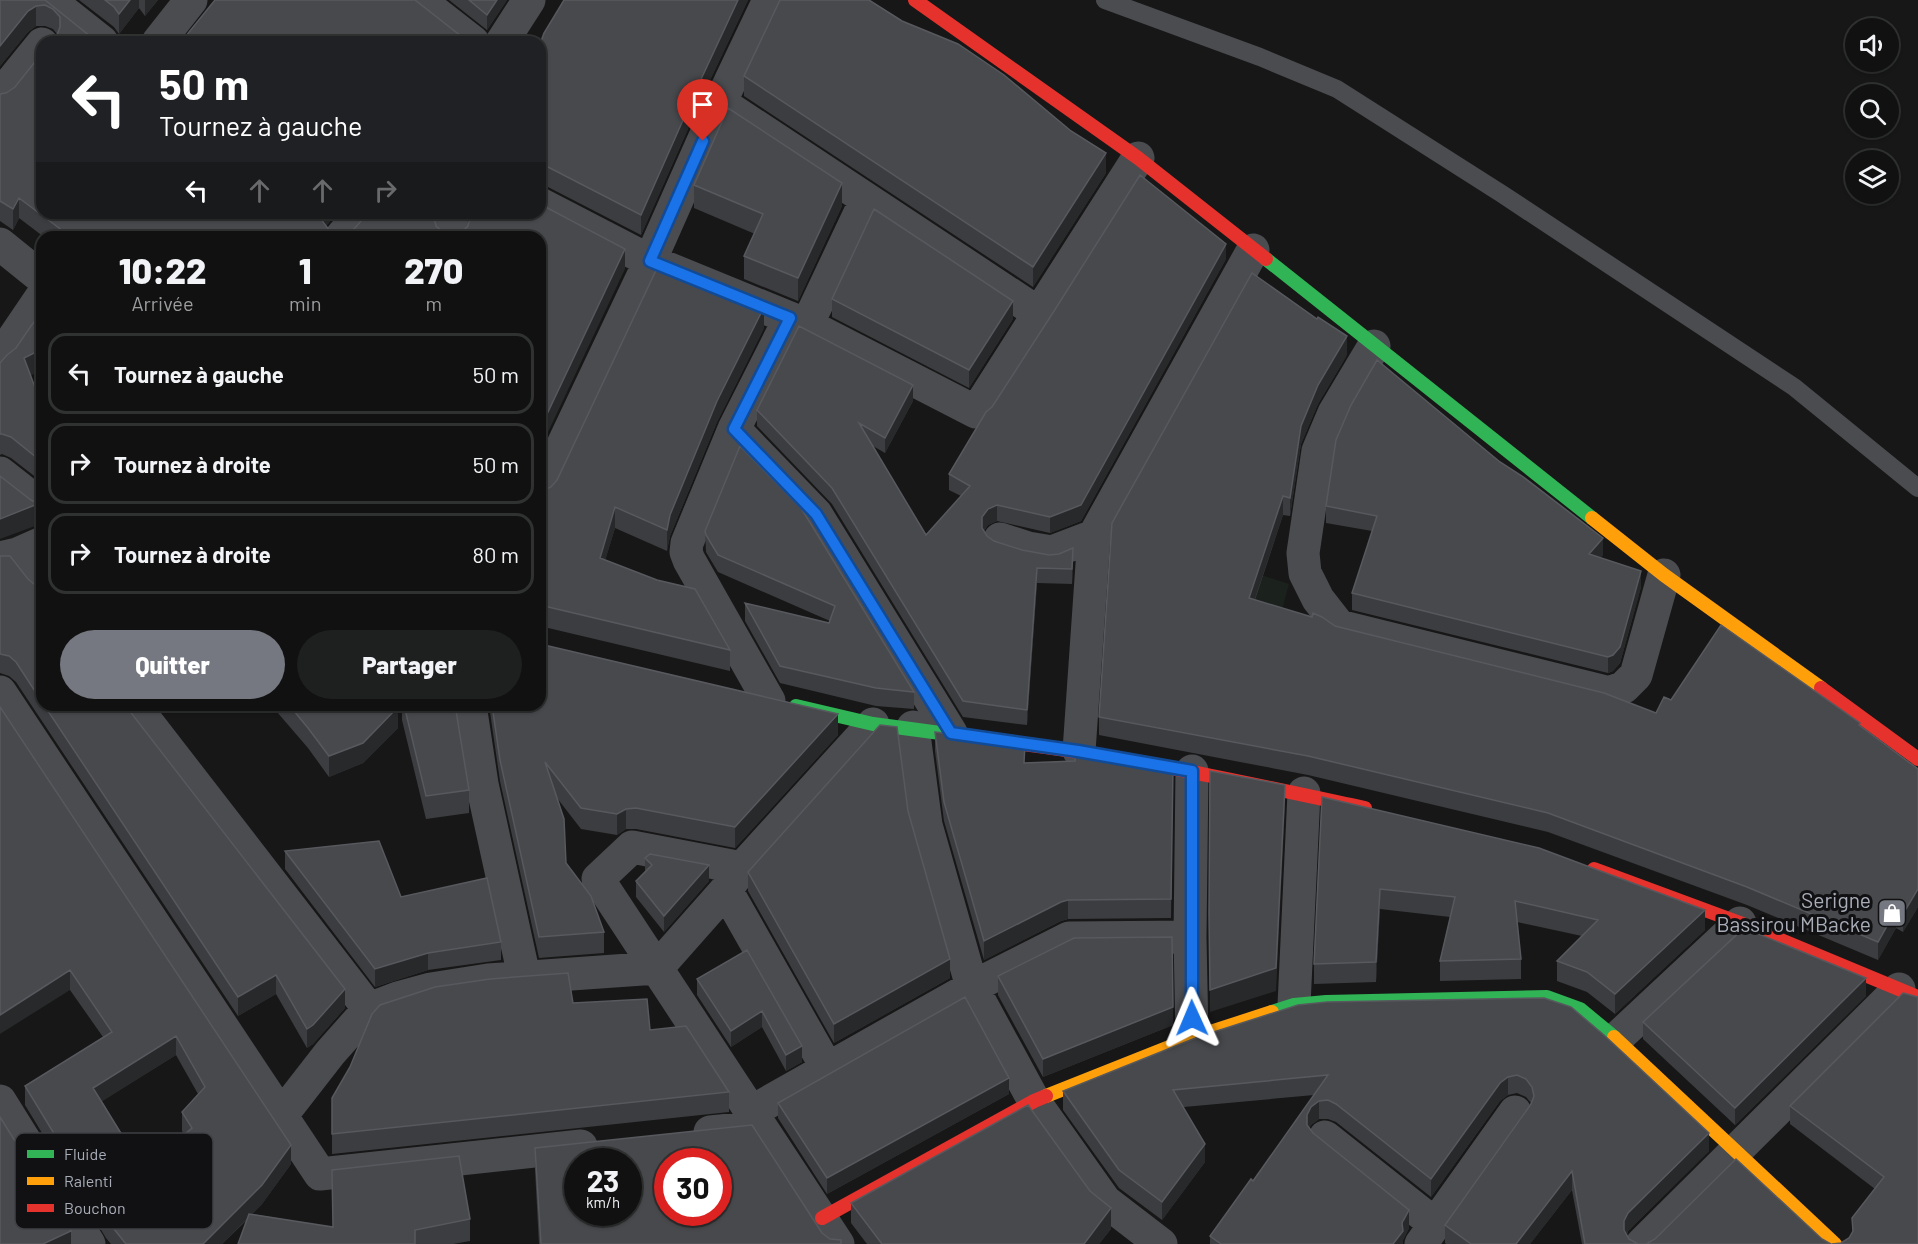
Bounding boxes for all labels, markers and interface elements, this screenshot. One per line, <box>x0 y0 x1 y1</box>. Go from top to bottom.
map controls <box>1845 18 1899 204</box>
button: sound <box>1845 18 1899 72</box>
text: 50 m <box>159 58 249 108</box>
icon: left <box>60 60 138 138</box>
pin <box>677 79 728 141</box>
button: search <box>1845 84 1899 138</box>
icon: arrive <box>686 88 719 121</box>
text: Tournez à gauche <box>159 109 362 141</box>
button: layers <box>1845 150 1899 204</box>
icon: left <box>180 174 213 207</box>
icon: ahead <box>243 174 276 207</box>
icon: ahead <box>306 174 339 207</box>
icon: right <box>369 174 402 207</box>
text: 10:22 <box>119 248 206 291</box>
text: 1 <box>299 248 312 291</box>
text: 270 <box>404 248 463 291</box>
text: Arrivée <box>131 291 194 315</box>
text: min <box>289 291 321 315</box>
text: m <box>425 291 442 315</box>
icon: left <box>63 357 96 390</box>
text: Tournez à gauche <box>114 361 284 387</box>
text: 50 m <box>473 361 519 387</box>
icon: right <box>63 447 96 480</box>
text: Tournez à droite <box>114 451 271 477</box>
text: 50 m <box>473 451 519 477</box>
icon: right <box>63 537 96 570</box>
text: Tournez à droite <box>114 541 271 567</box>
text: 80 m <box>473 541 519 567</box>
button: Quitter <box>60 630 285 699</box>
button: Partager <box>297 630 522 699</box>
place label: Serigne Bassirou MBacke <box>1717 887 1871 936</box>
shop icon: Serigne Bassirou MBacke <box>1876 897 1908 929</box>
position arrow <box>1160 986 1224 1050</box>
legend <box>15 1133 213 1229</box>
text: Fluide <box>64 1144 107 1163</box>
speed limit sign: 30 <box>654 1148 732 1226</box>
text: 23 <box>587 1162 619 1198</box>
text: Ralenti <box>64 1171 113 1190</box>
text: km/h <box>586 1193 620 1211</box>
text: Bouchon <box>64 1198 126 1217</box>

